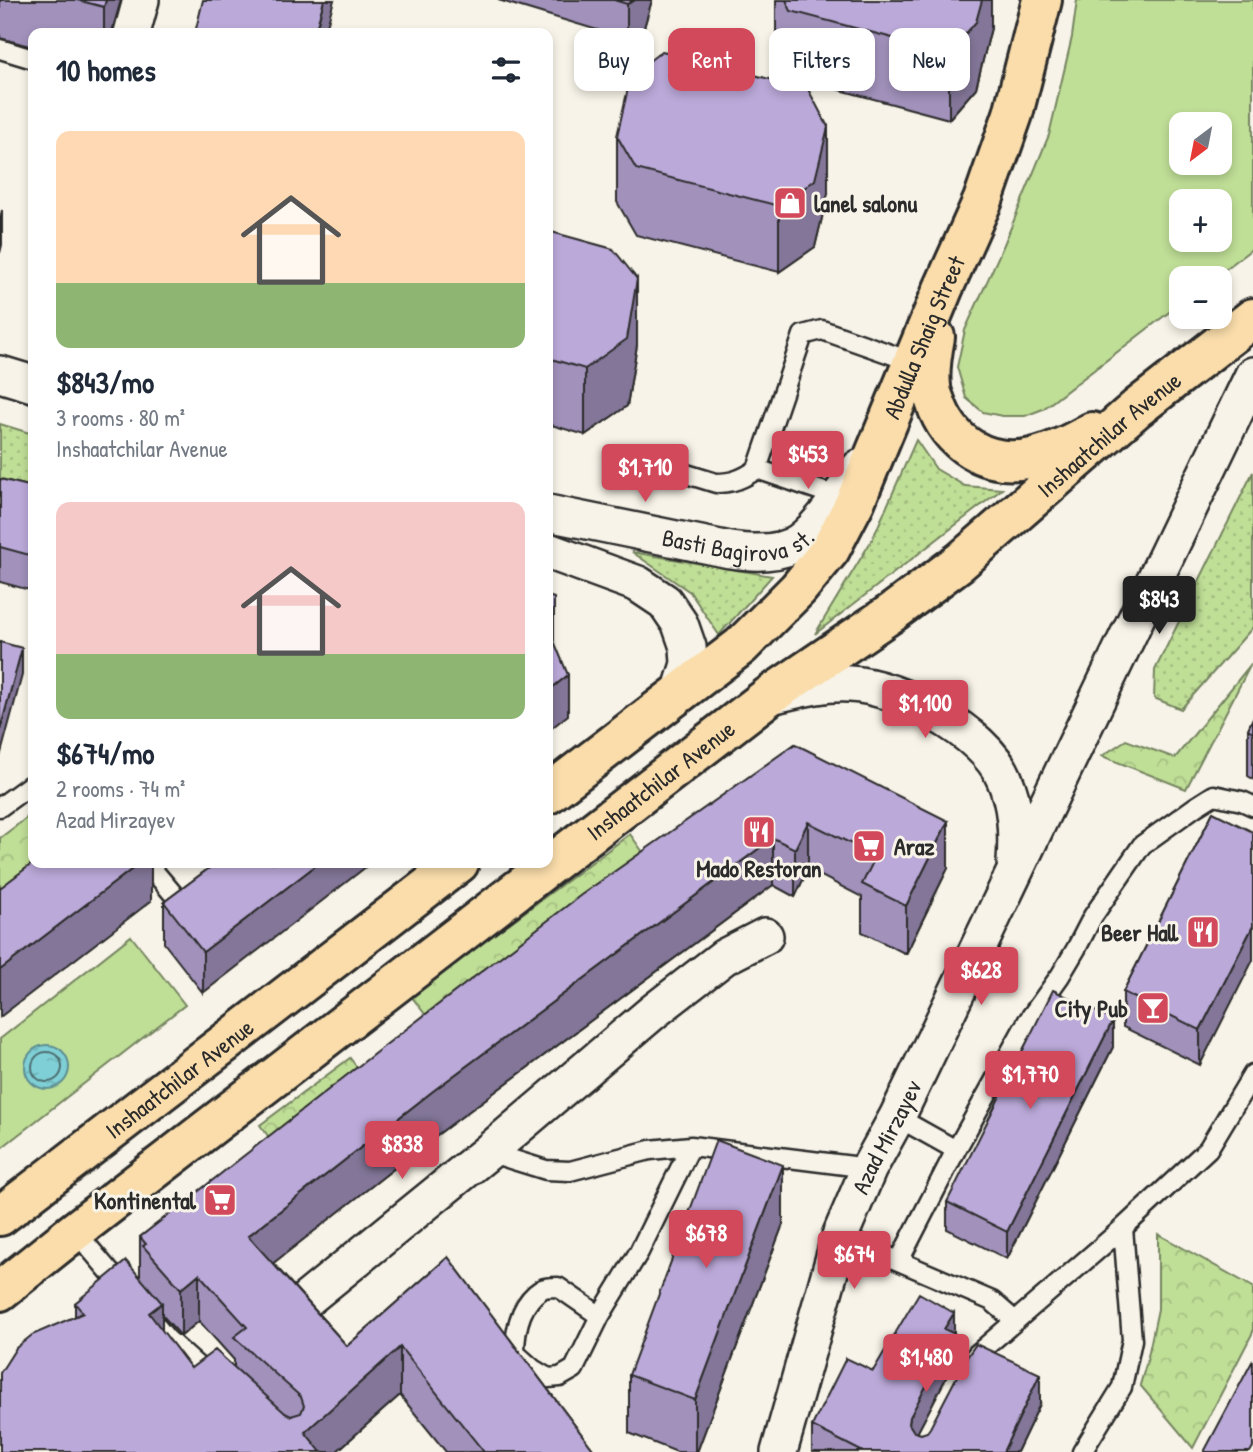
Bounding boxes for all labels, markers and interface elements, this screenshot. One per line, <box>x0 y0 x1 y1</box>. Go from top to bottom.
chip: Buy <box>574 28 654 91</box>
chip: Rent <box>668 28 755 91</box>
chip: Filters <box>769 28 875 91</box>
chip: New <box>889 28 970 91</box>
text: 10 homes <box>56 50 156 90</box>
icon: filters <box>487 51 525 89</box>
north arrow <box>1169 112 1232 175</box>
map controls <box>1169 112 1232 329</box>
icon: home <box>228 177 354 303</box>
shop icon: lanel salonu <box>771 184 809 222</box>
place label: lanel salonu <box>814 187 918 219</box>
button: + <box>1169 189 1232 252</box>
street label: Abdulla Shaig Street <box>875 250 972 423</box>
button: − <box>1169 266 1232 329</box>
text: $843/mo <box>56 362 154 402</box>
street label: Inshaatchilar Avenue <box>1030 364 1188 504</box>
text: 3 rooms · 80 m² <box>56 402 185 433</box>
pin: $453 <box>767 432 849 491</box>
text: Inshaatchilar Avenue <box>56 433 228 464</box>
text: $453 <box>788 438 828 469</box>
pin: $1,710 <box>588 444 702 504</box>
text: $1,710 <box>618 451 672 482</box>
street label: Basti Bagirova st. <box>660 521 821 568</box>
icon: home <box>228 548 354 674</box>
pin: $843 <box>1118 576 1200 636</box>
text: $843 <box>1139 583 1179 614</box>
pin: $1,100 <box>868 680 982 740</box>
text: $1,100 <box>898 687 952 718</box>
street label: Inshaatchilar Avenue <box>579 712 741 847</box>
text: $674/mo <box>56 733 154 773</box>
text: 2 rooms · 74 m² <box>56 773 185 804</box>
text: Azad Mirzayev <box>56 804 175 835</box>
restaurant icon: Mado Restoran <box>740 813 778 851</box>
supermarket icon: Araz <box>850 827 888 865</box>
place label: Araz <box>894 830 935 862</box>
place label: Mado Restoran <box>696 852 822 884</box>
restaurant icon: Beer Hall <box>1184 913 1222 951</box>
place label: Beer Hall <box>1101 916 1179 948</box>
pin: $628 <box>940 948 1022 1007</box>
text: $628 <box>960 954 1002 985</box>
bar icon: City Pub <box>1134 989 1172 1027</box>
place label: City Pub <box>1055 992 1128 1025</box>
street label: Inshaatchilar Avenue <box>98 1011 260 1146</box>
pin: $1,770 <box>973 1052 1087 1111</box>
text: $1,770 <box>1001 1058 1059 1089</box>
street label: Azad Mirzayev <box>844 1074 929 1199</box>
pin: $838 <box>361 1122 443 1181</box>
text: $838 <box>381 1128 423 1159</box>
supermarket icon: Kontinental <box>201 1181 239 1219</box>
place label: Kontinental <box>94 1184 197 1216</box>
pin: $678 <box>665 1210 747 1270</box>
text: $678 <box>685 1217 727 1248</box>
pin: $674 <box>813 1232 895 1291</box>
text: $674 <box>834 1238 874 1269</box>
pin: $1,480 <box>869 1334 983 1394</box>
text: $1,480 <box>899 1341 953 1372</box>

